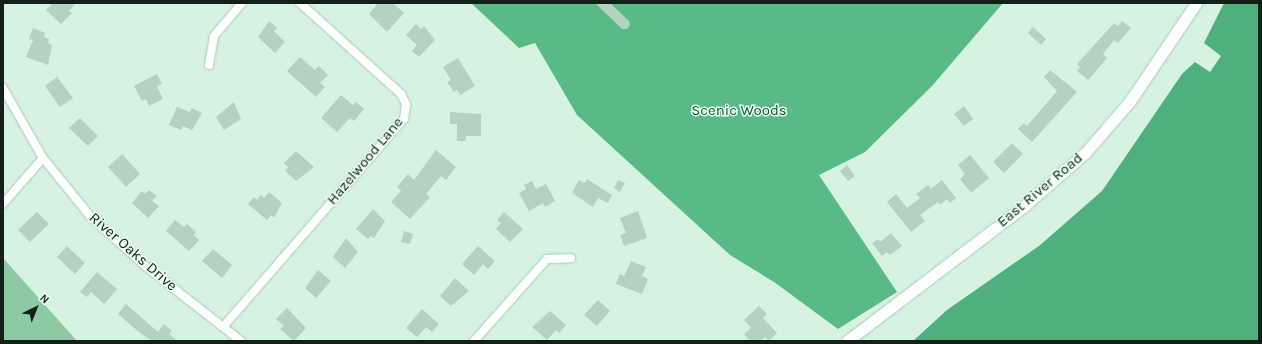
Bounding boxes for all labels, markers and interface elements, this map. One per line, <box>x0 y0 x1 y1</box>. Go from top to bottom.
park label: Scenic Woods <box>691 102 787 120</box>
street label: Hazelwood Lane <box>323 113 407 209</box>
street label: East River Road <box>994 149 1086 231</box>
street label: River Oaks Drive <box>85 209 181 295</box>
north arrow <box>16 288 56 328</box>
text: N <box>37 291 52 306</box>

